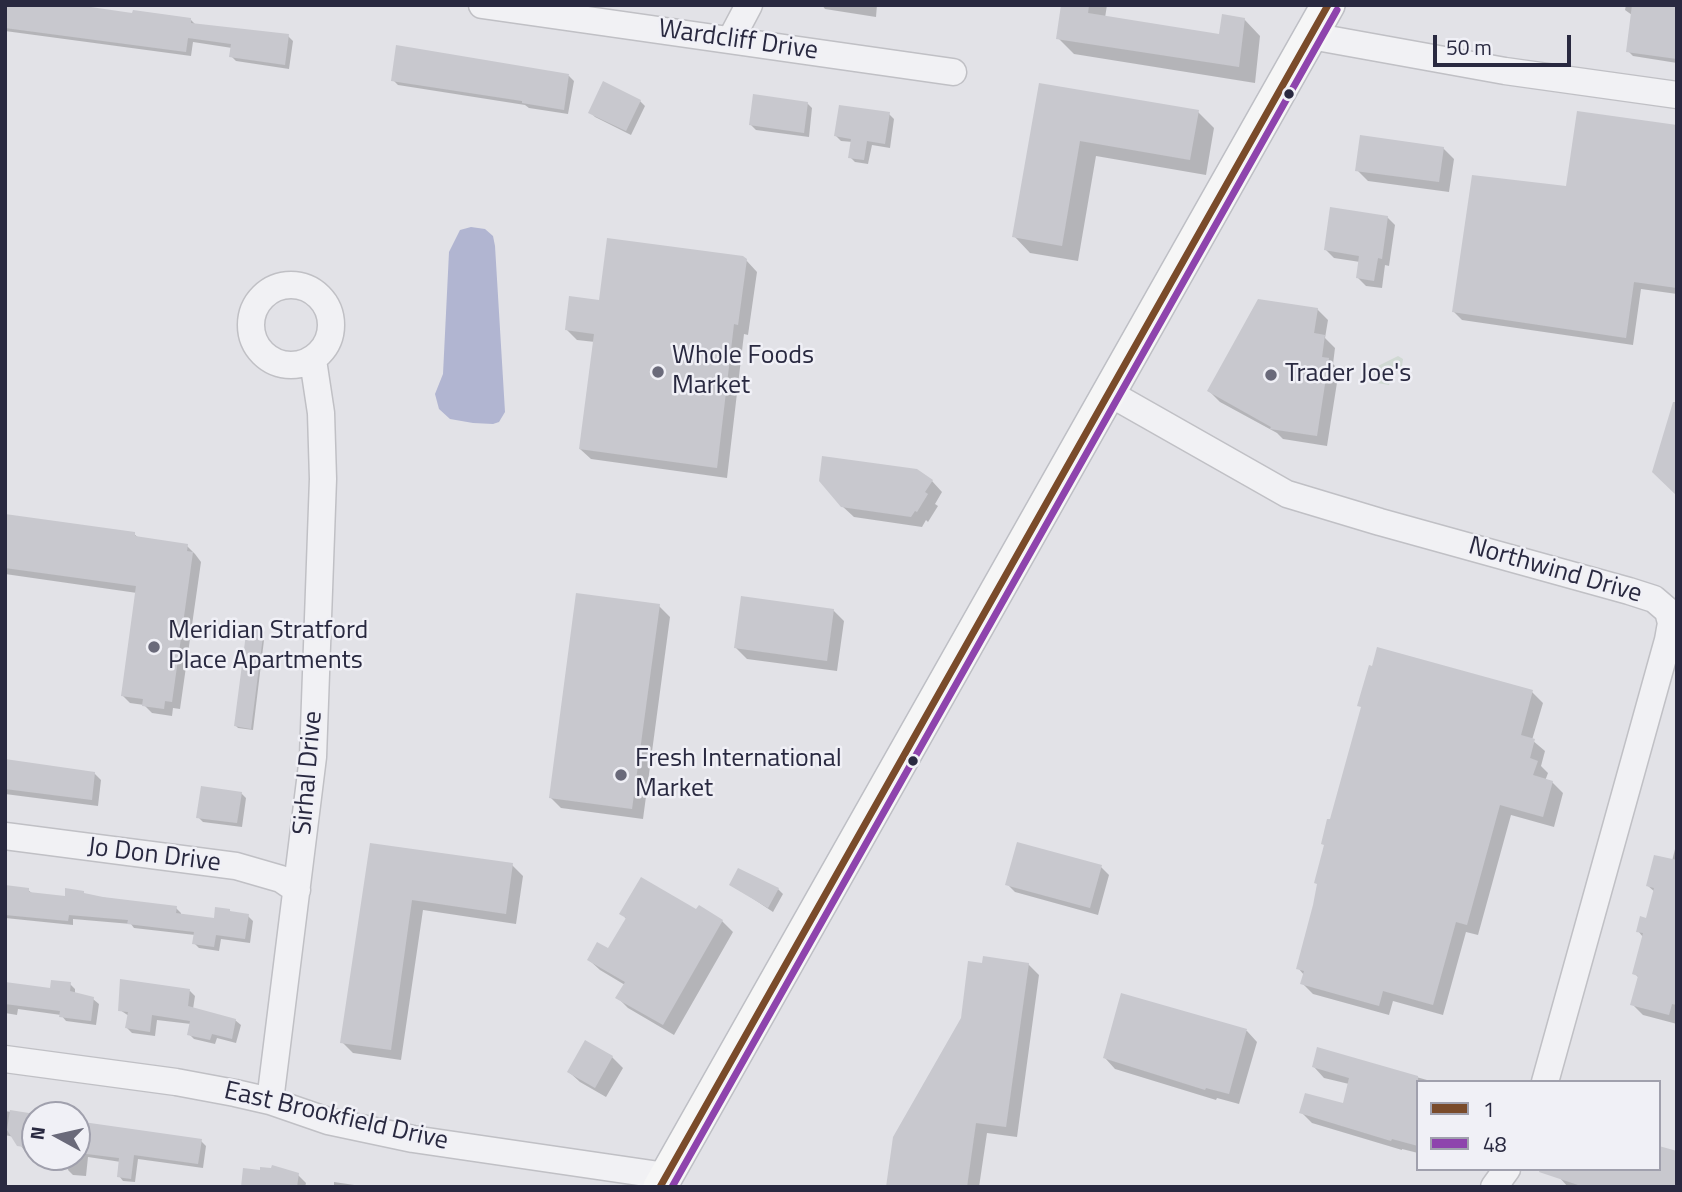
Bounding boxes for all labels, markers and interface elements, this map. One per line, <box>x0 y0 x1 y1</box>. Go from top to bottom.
street label: Wardcliff Drive <box>656 14 820 68</box>
scale bar <box>1437 21 1575 65</box>
text: 50 m <box>1446 31 1492 63</box>
unlabelled marker <box>1282 87 1296 101</box>
place label: Whole Foods Market <box>672 341 814 402</box>
place label: Trader Joe's <box>1285 359 1411 391</box>
marker: Whole Foods Market <box>650 364 666 380</box>
marker: Trader Joe's <box>1263 367 1279 383</box>
street label: Northwind Drive <box>1465 531 1645 611</box>
place label: Meridian Stratford Place Apartments <box>168 616 368 678</box>
marker: Meridian Stratford Place Apartments <box>146 639 162 655</box>
street label: Sirhal Drive <box>288 710 330 836</box>
place label: Fresh International Market <box>635 744 842 806</box>
unlabelled marker <box>906 754 920 768</box>
marker: Fresh International Market <box>613 767 629 783</box>
street label: Jo Don Drive <box>86 832 222 880</box>
street label: East Brookfield Drive <box>221 1076 451 1158</box>
legend <box>1416 1080 1661 1171</box>
text: 1 <box>1483 1093 1495 1125</box>
north arrow <box>21 1101 91 1171</box>
text: N <box>21 1125 52 1142</box>
text: 48 <box>1483 1128 1507 1160</box>

